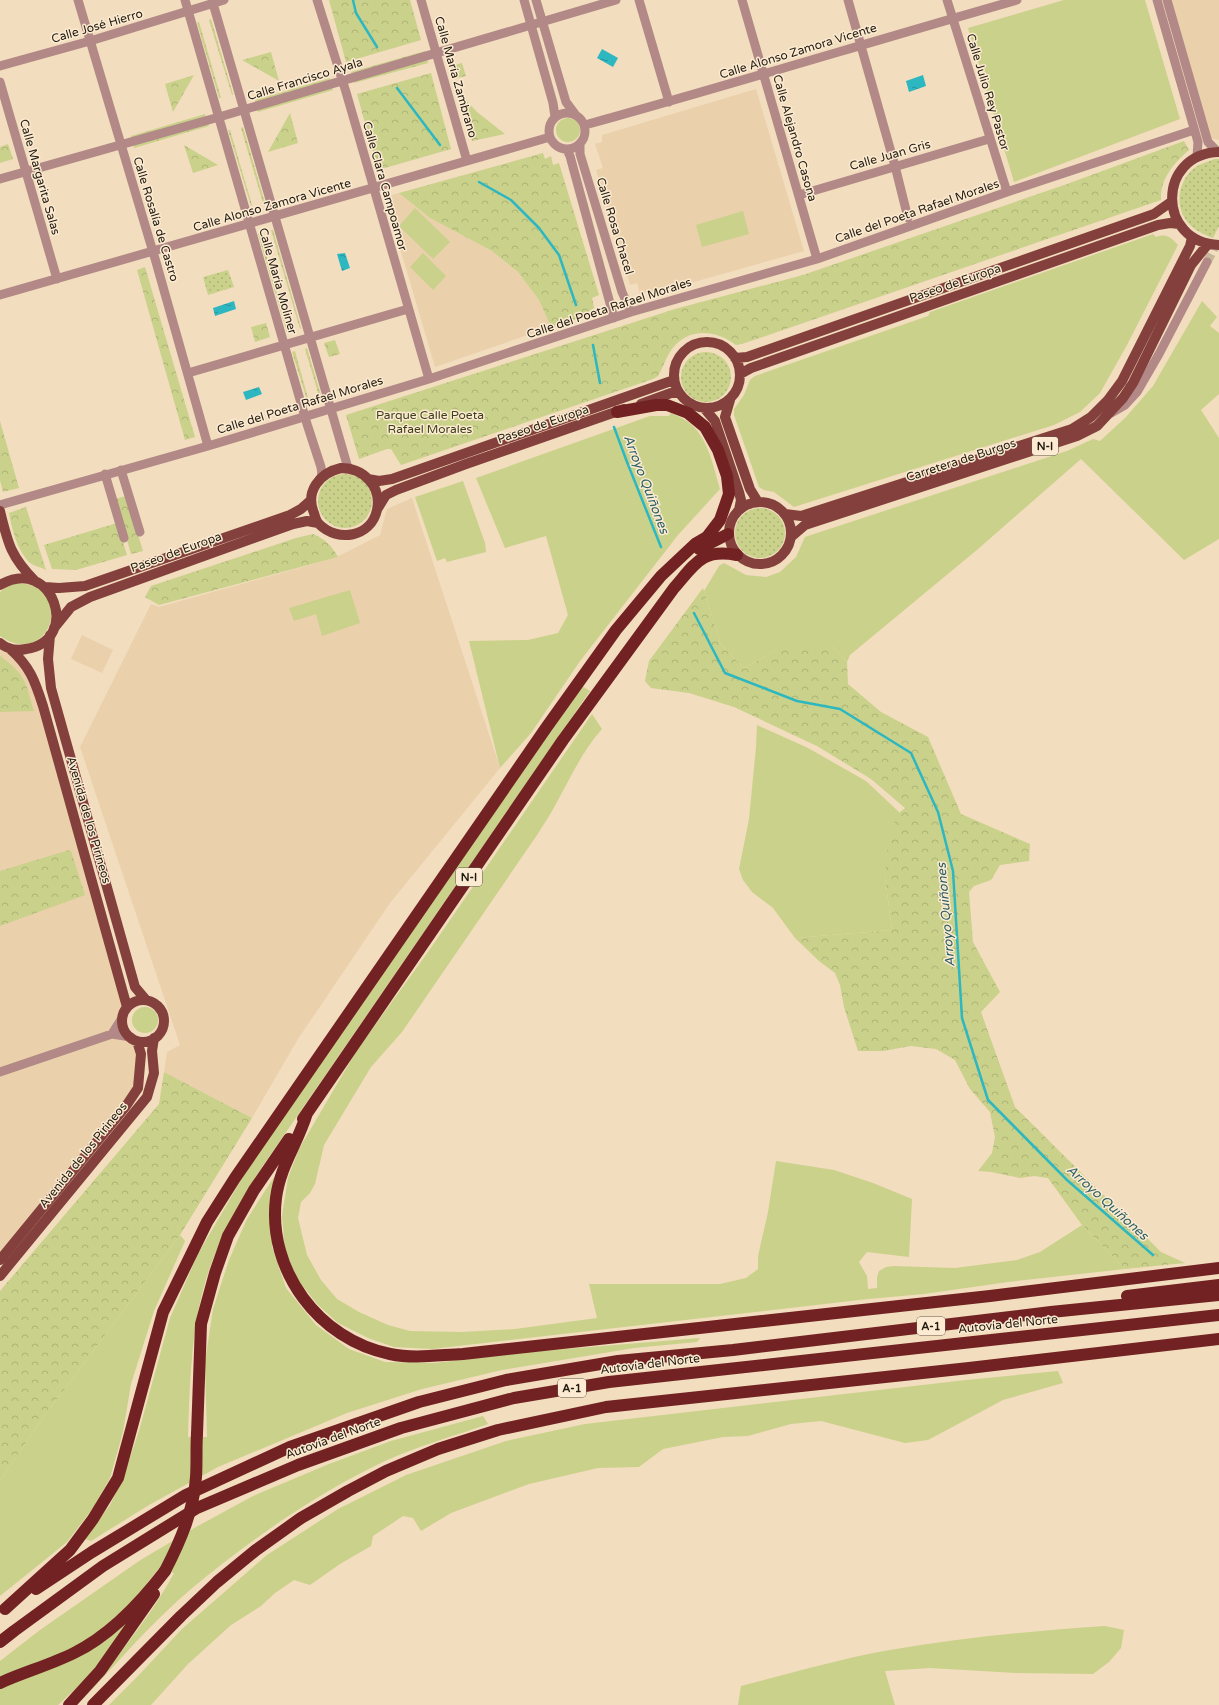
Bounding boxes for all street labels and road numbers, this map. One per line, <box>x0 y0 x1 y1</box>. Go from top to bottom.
street label: Calle José Hierro <box>50 6 144 46</box>
street label: Calle María Zambrano <box>432 15 480 139</box>
street label: Calle Alonso Zamora Vicente <box>718 20 878 82</box>
street label: Calle Julio Rey Pastor <box>964 32 1013 153</box>
street label: Calle Francisco Ayala <box>246 55 364 103</box>
street label: Calle Alejandro Casona <box>770 73 820 203</box>
street label: Calle Margarita Salas <box>17 118 63 237</box>
street label: Calle Clara Campoamor <box>360 120 410 253</box>
street label: Calle Juan Gris <box>848 137 932 173</box>
street label: Calle Rosalía de Castro <box>130 155 182 283</box>
street label: Calle Alonso Zamora Vicente <box>191 176 353 234</box>
street label: Calle Rosa Chacel <box>594 176 636 276</box>
street label: Calle del Poeta Rafael Morales <box>833 176 1001 246</box>
street label: Calle María Moliner <box>256 226 300 336</box>
street label: Paseo de Europa <box>907 261 1003 305</box>
street label: Calle del Poeta Rafael Morales <box>525 275 693 341</box>
street label: Calle del Poeta Rafael Morales <box>215 373 385 437</box>
street label: Paseo de Europa <box>495 402 591 446</box>
street label: Carretera de Burgos <box>904 436 1018 484</box>
road number: N-I <box>1032 437 1058 455</box>
street label: Paseo de Europa <box>129 529 223 575</box>
street label: Avenida de los Pirineos <box>64 755 114 885</box>
road number: N-I <box>456 868 482 886</box>
street label: Avenida de los Pirineos <box>36 1099 130 1211</box>
street label: Autovía del Norte <box>957 1312 1059 1336</box>
road number: A-1 <box>917 1317 945 1335</box>
street label: Autovía del Norte <box>599 1351 701 1377</box>
road number: A-1 <box>558 1379 586 1397</box>
street label: Autovía del Norte <box>284 1414 383 1462</box>

